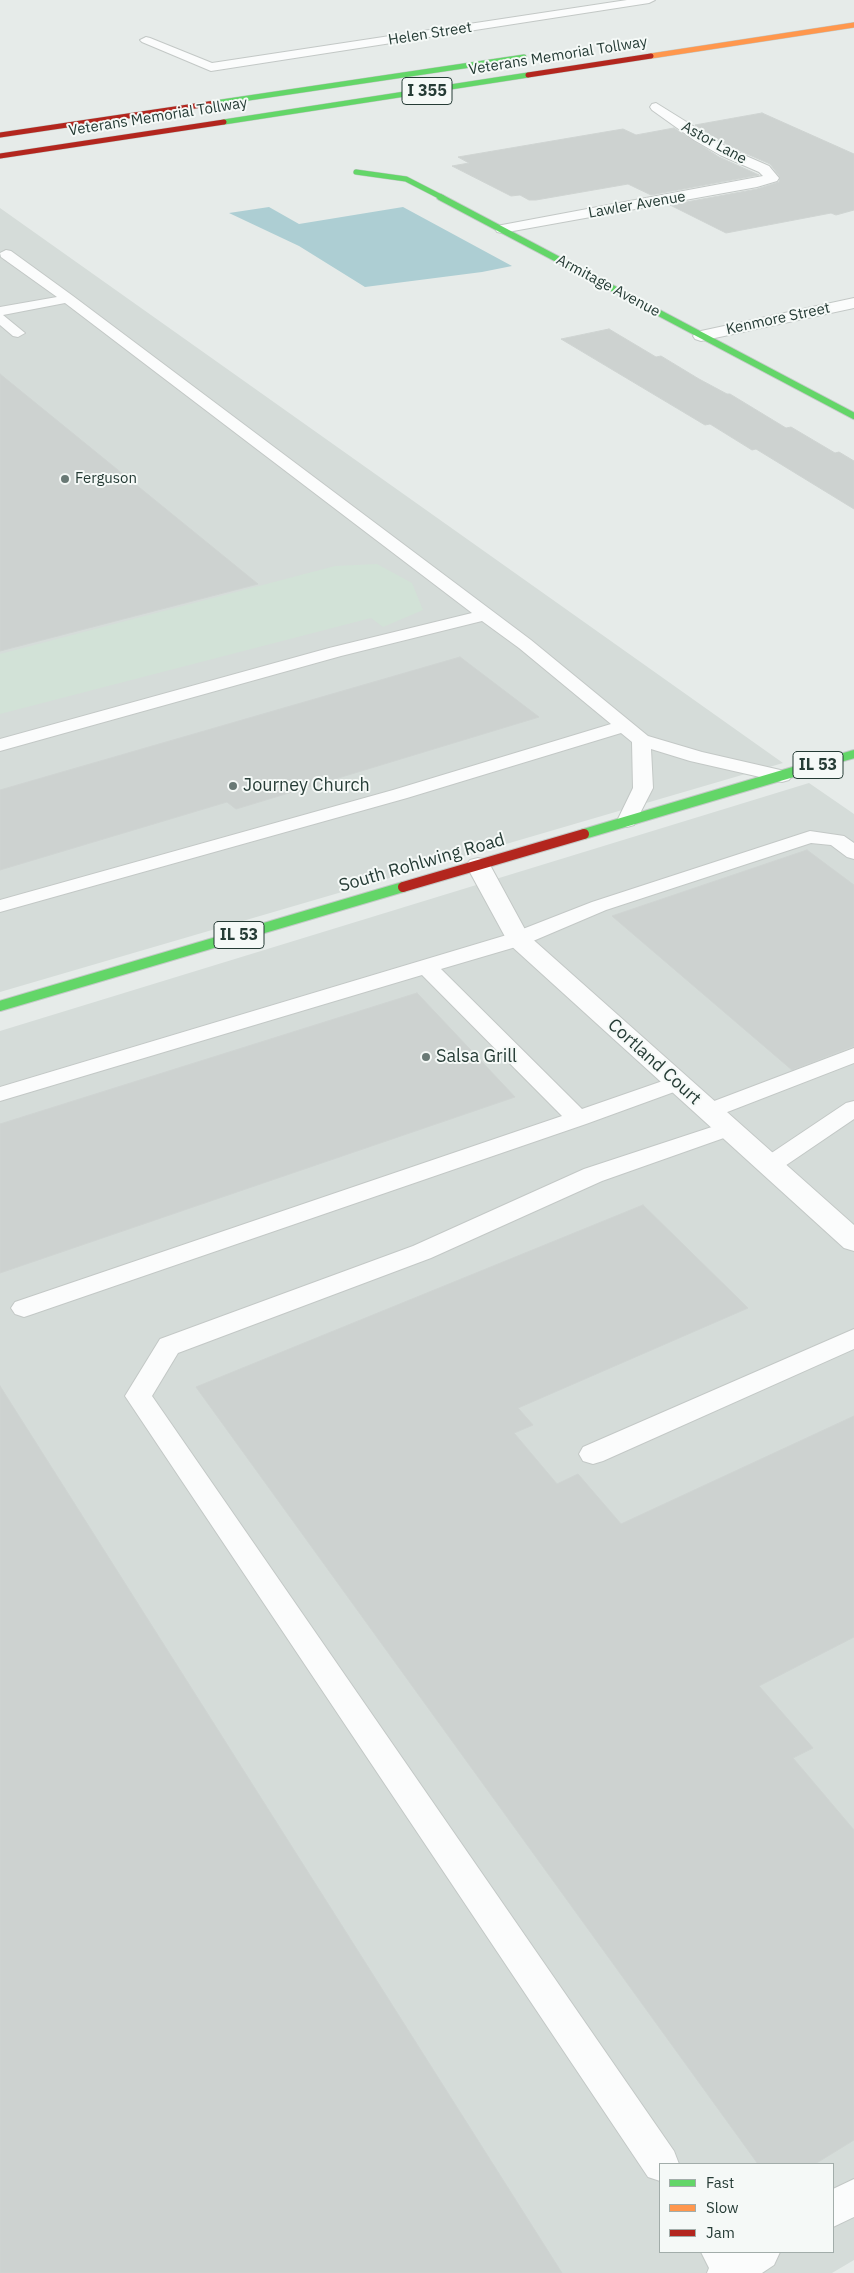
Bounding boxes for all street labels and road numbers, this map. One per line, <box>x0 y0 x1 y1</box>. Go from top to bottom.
street label: Helen Street <box>387 19 473 49</box>
street label: Veterans Memorial Tollway <box>467 33 649 79</box>
road number: I 355 <box>402 78 452 104</box>
street label: Veterans Memorial Tollway <box>67 94 249 140</box>
street label: Astor Lane <box>678 118 750 168</box>
street label: Lawler Avenue <box>587 188 687 222</box>
street label: Armitage Avenue <box>553 251 663 321</box>
street label: Kenmore Street <box>724 299 832 339</box>
road number: IL 53 <box>793 752 843 778</box>
street label: South Rohlwing Road <box>337 829 507 897</box>
road number: IL 53 <box>214 922 264 948</box>
street label: Cortland Court <box>603 1014 705 1110</box>

